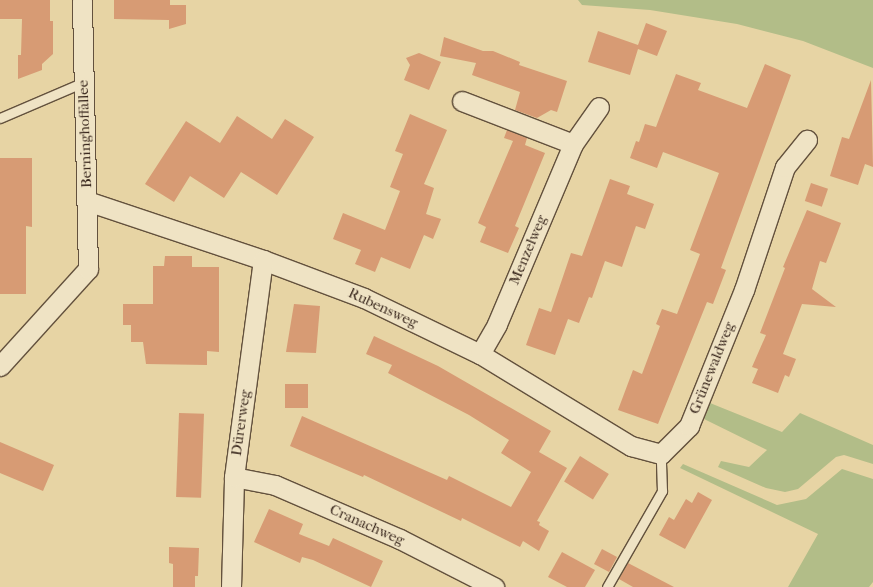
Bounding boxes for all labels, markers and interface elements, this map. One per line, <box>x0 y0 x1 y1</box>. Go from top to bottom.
street label: Berninghoffallee <box>74 80 96 188</box>
street label: Menzelweg <box>505 212 551 288</box>
street label: Rubensweg <box>345 284 421 332</box>
street label: Grünewaldweg <box>685 319 739 417</box>
street label: Dürerweg <box>227 389 255 457</box>
street label: Cranachweg <box>327 501 407 549</box>

